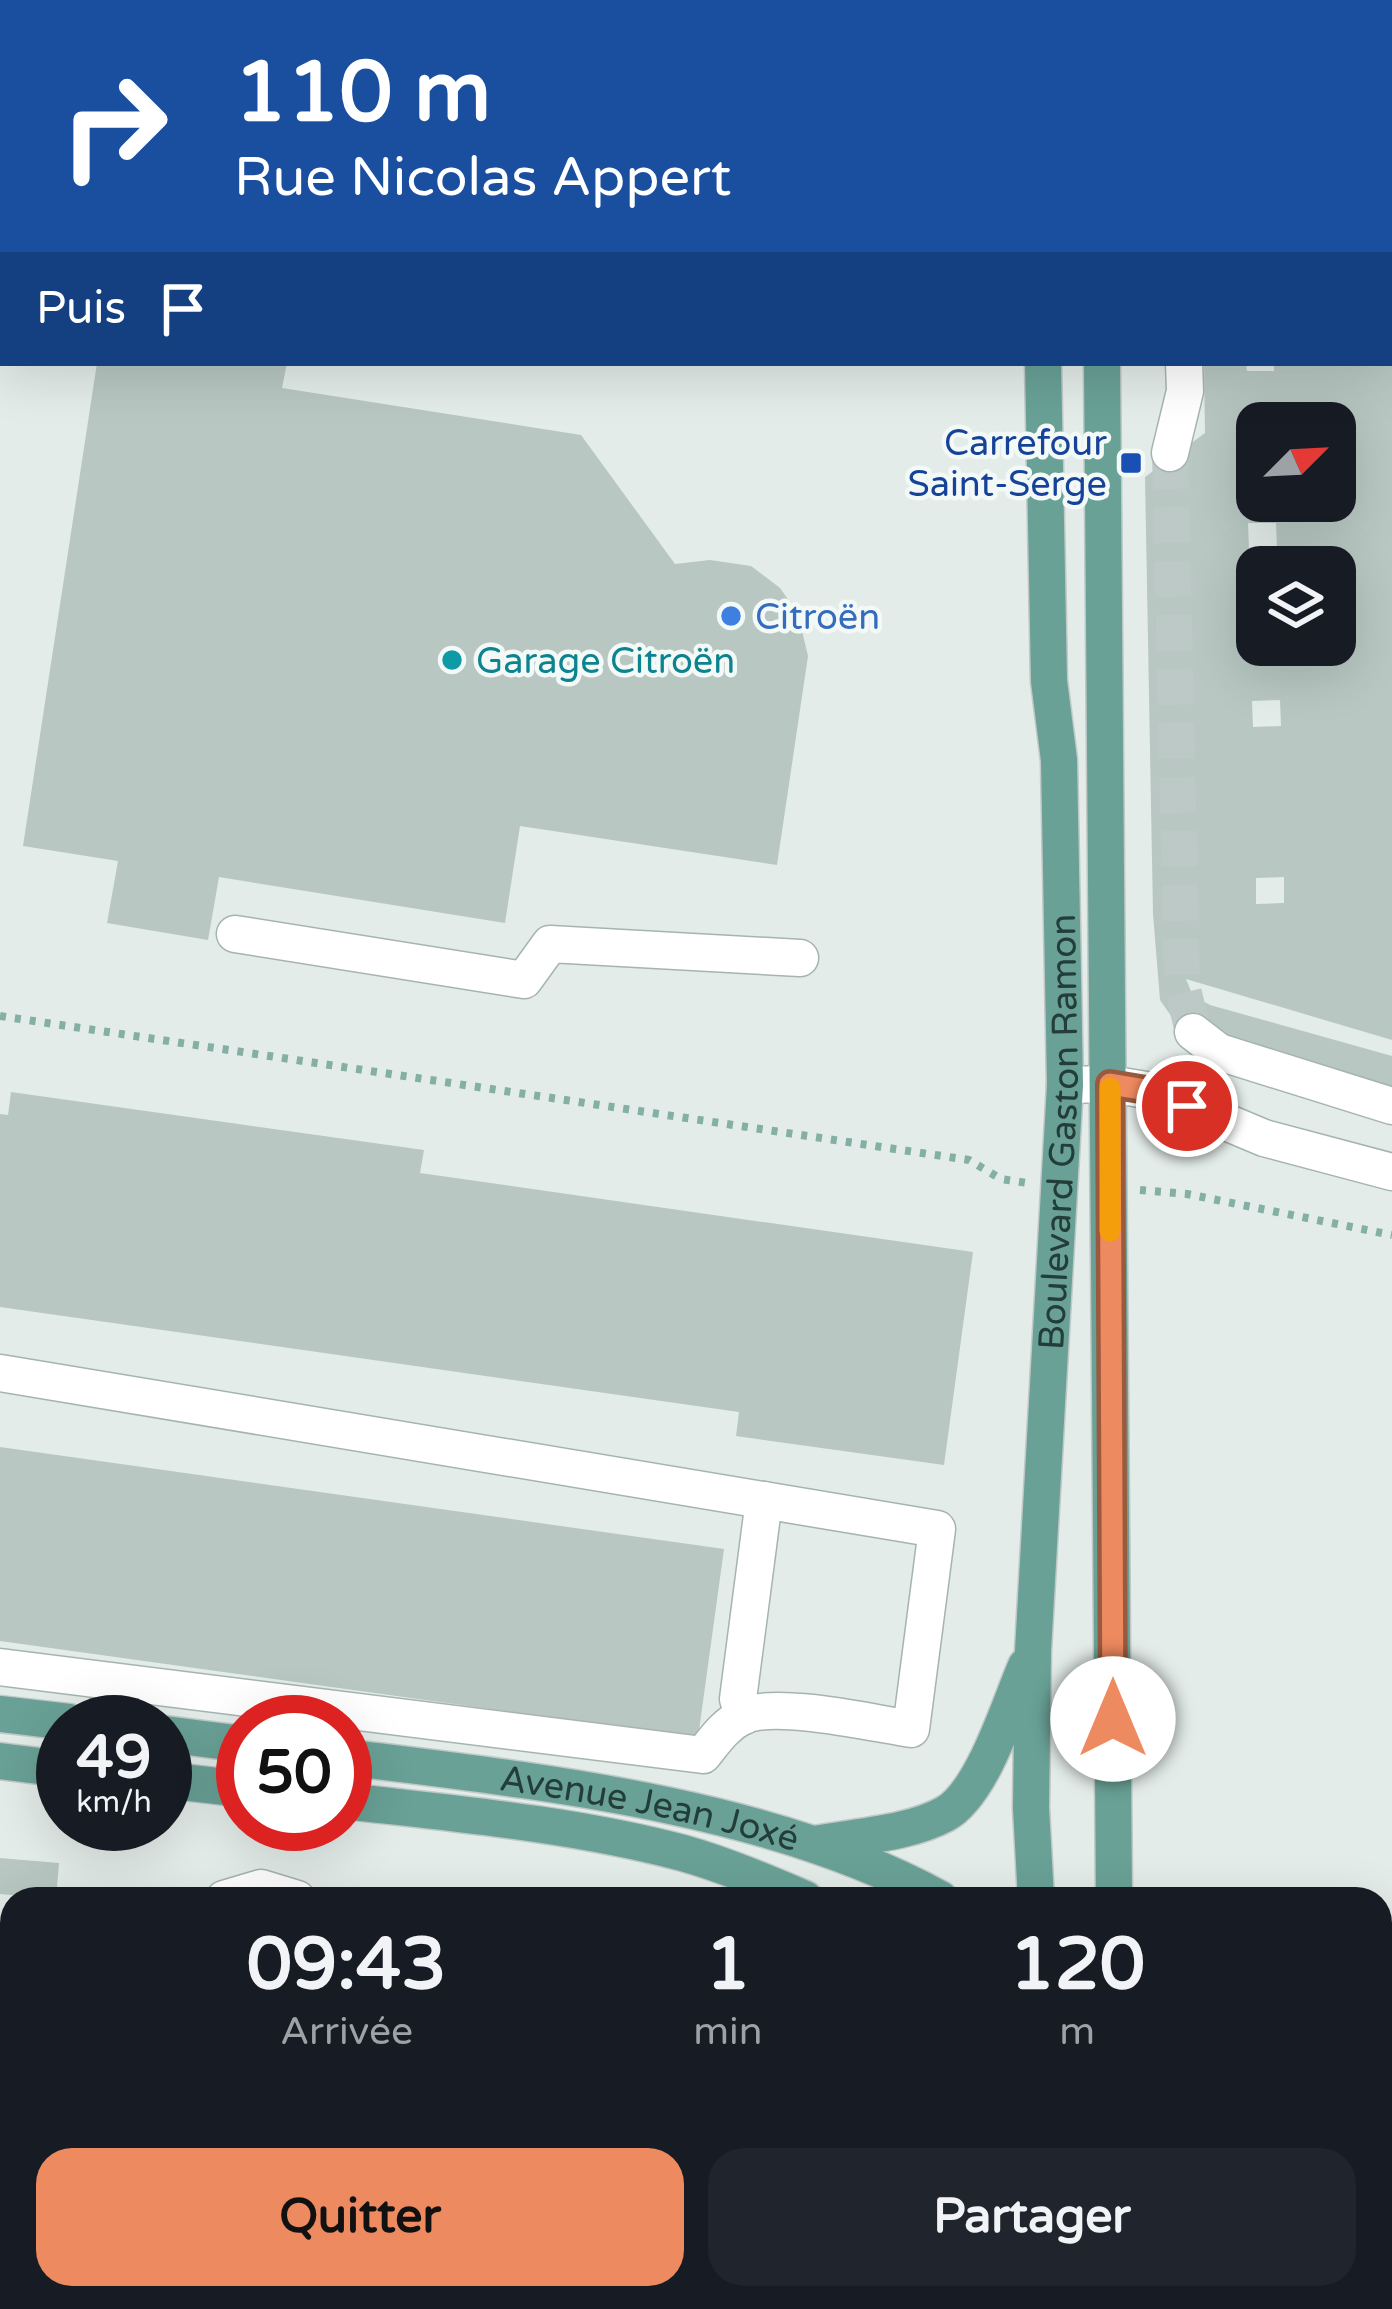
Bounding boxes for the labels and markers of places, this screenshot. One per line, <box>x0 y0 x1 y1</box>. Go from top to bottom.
place label: Carrefour Saint-Serge <box>907 422 1107 506</box>
marker: Carrefour Saint-Serge <box>1118 450 1144 476</box>
place label: Citroën <box>755 596 880 639</box>
marker: Citroën <box>718 603 744 629</box>
place label: Garage Citroën <box>476 640 735 683</box>
marker: Garage Citroën <box>439 647 465 673</box>
pin <box>1136 1055 1238 1157</box>

